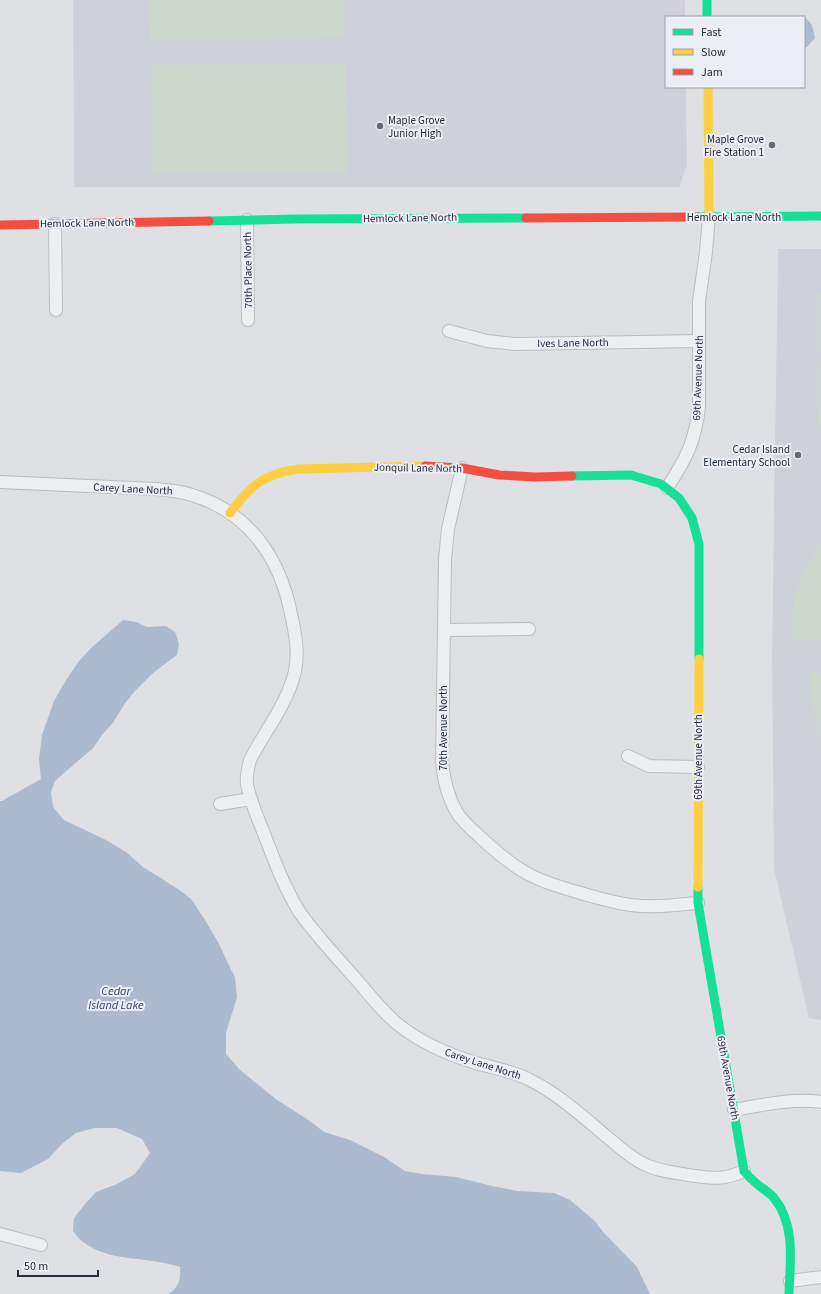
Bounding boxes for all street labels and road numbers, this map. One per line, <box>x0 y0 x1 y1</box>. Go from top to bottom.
street label: Hemlock Lane North <box>363 210 457 226</box>
street label: Hemlock Lane North <box>687 210 781 225</box>
street label: Hemlock Lane North <box>40 215 134 231</box>
street label: 70th Place North <box>240 232 256 308</box>
street label: Ives Lane North <box>537 335 609 351</box>
street label: 69th Avenue North <box>689 335 707 421</box>
street label: Jonquil Lane North <box>374 460 462 476</box>
street label: Carey Lane North <box>93 479 173 499</box>
street label: 70th Avenue North <box>436 685 451 771</box>
street label: 69th Avenue North <box>691 714 706 800</box>
street label: 69th Avenue North <box>713 1035 743 1121</box>
street label: Carey Lane North <box>443 1045 523 1083</box>

